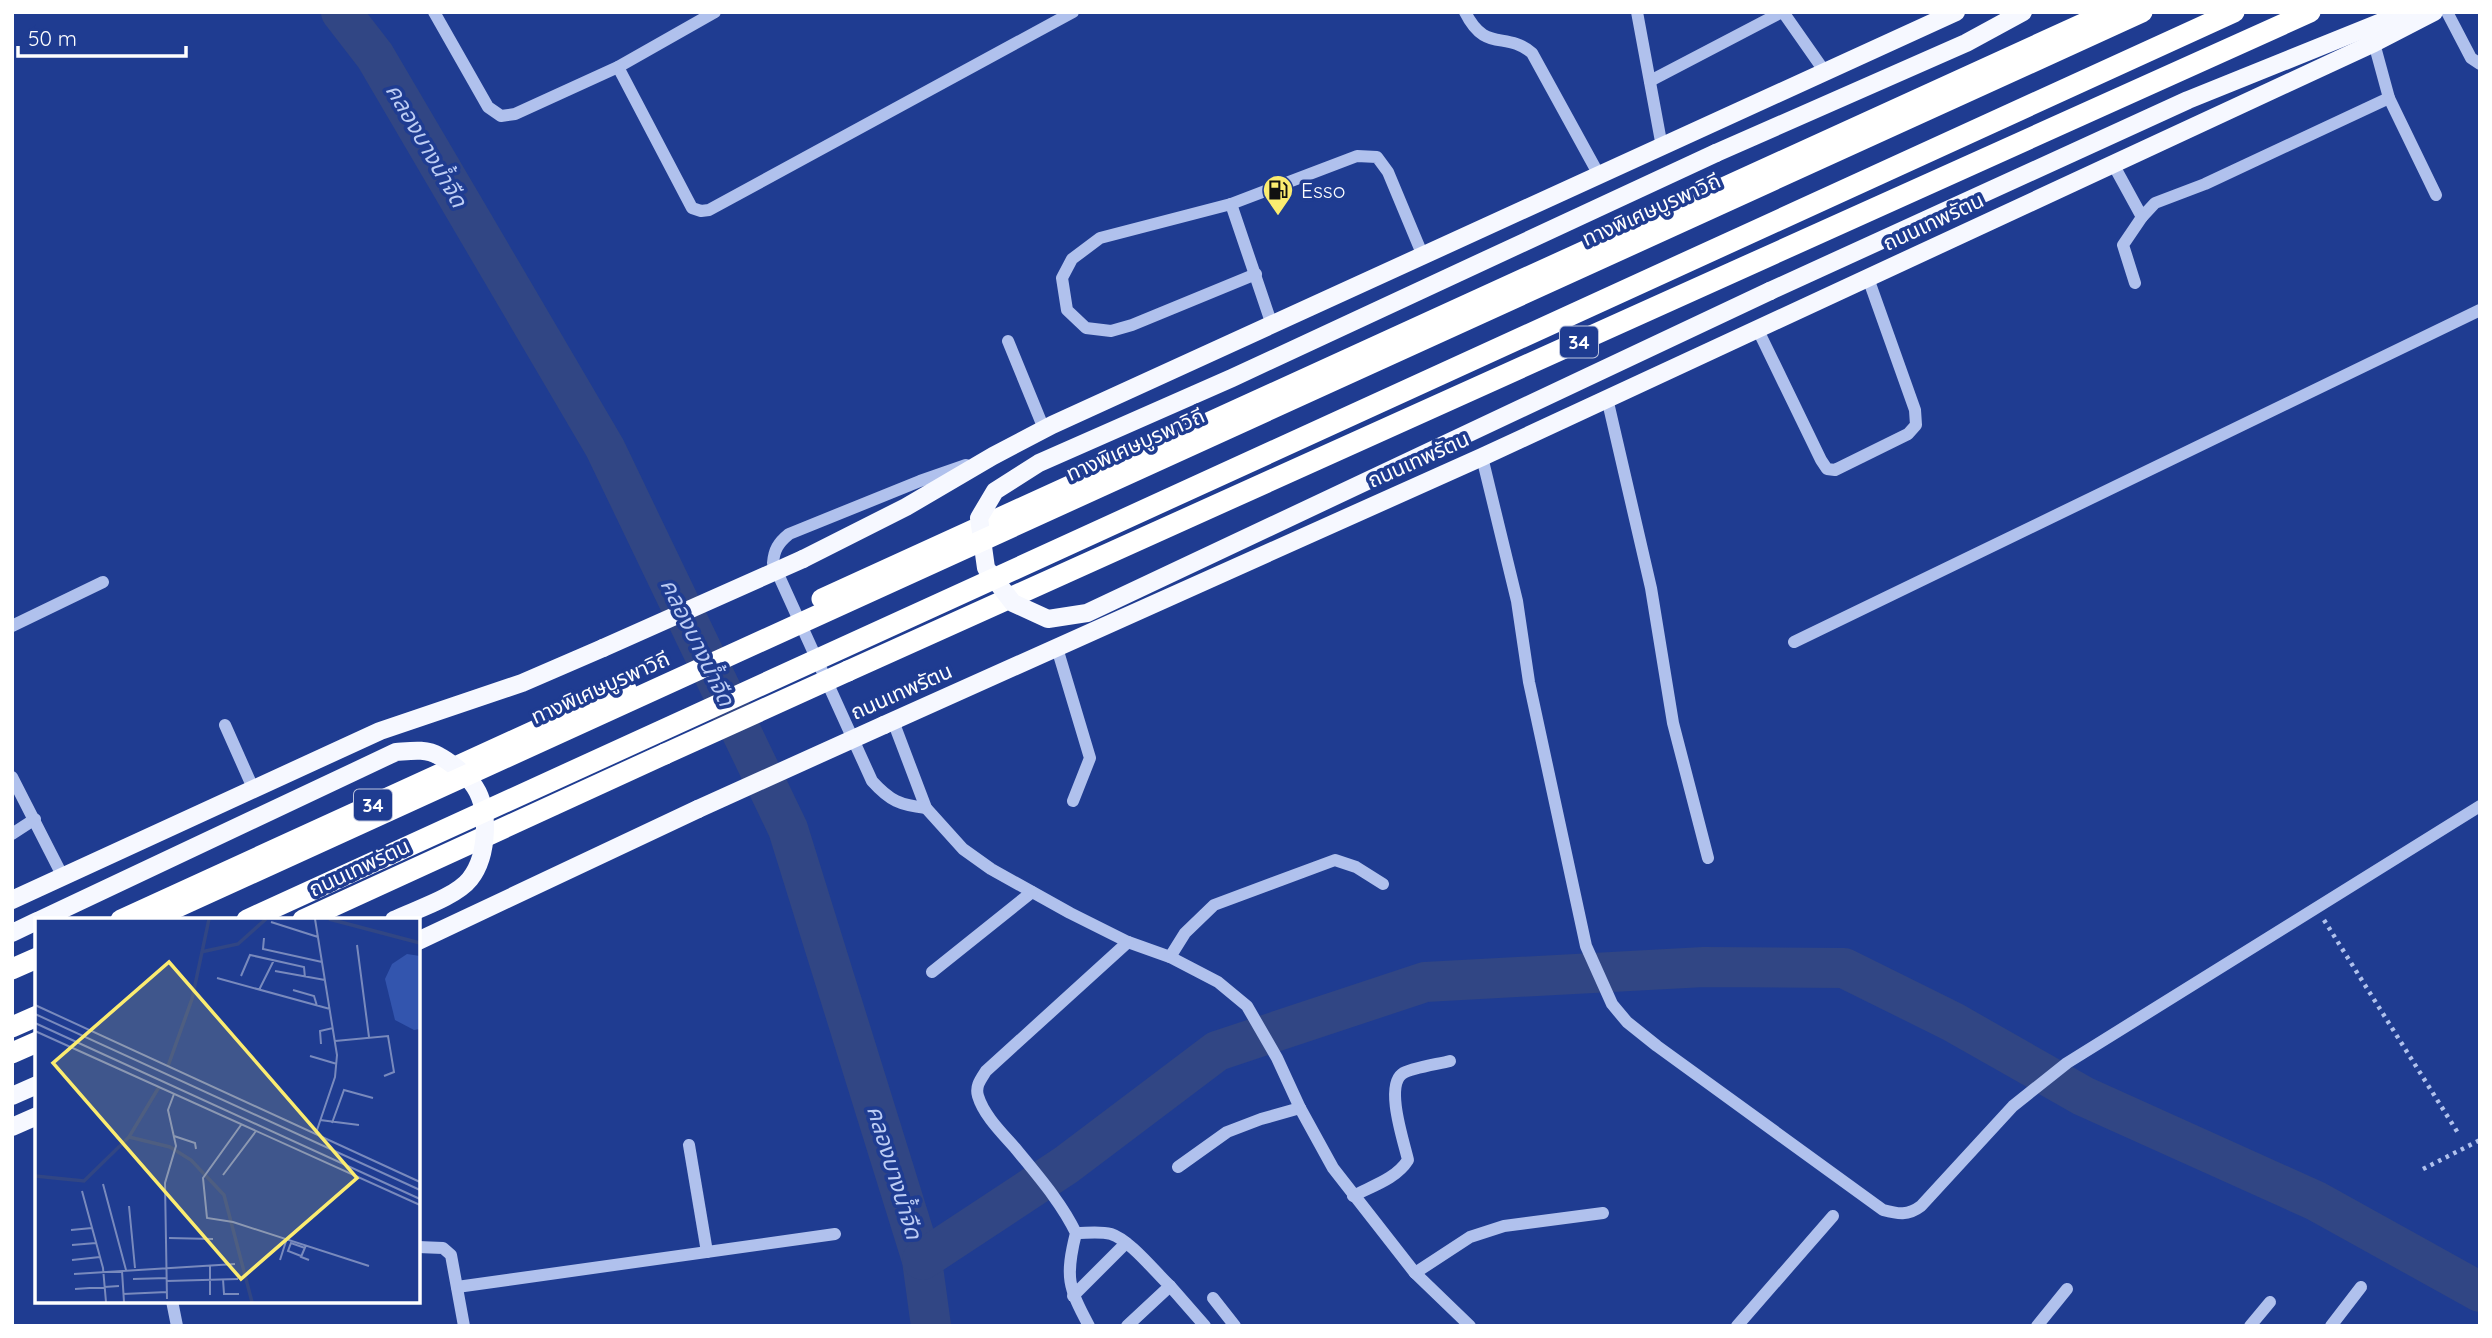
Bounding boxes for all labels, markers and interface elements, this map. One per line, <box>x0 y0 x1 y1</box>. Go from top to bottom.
scale bar <box>18 14 186 58</box>
text: 50 m <box>28 25 77 51</box>
water label: คลองบางน้ำจืด <box>380 77 475 213</box>
street label: ทางพิเศษบูรพาวิถี <box>1578 167 1725 252</box>
fuel station icon: Esso <box>1261 173 1295 217</box>
place label: Esso <box>1301 177 1345 203</box>
street label: ถนนเทพรัตน <box>1878 186 1988 256</box>
road number: 34 <box>1560 326 1598 358</box>
street label: ทางพิเศษบูรพาวิถี <box>1062 402 1209 487</box>
street label: ถนนเทพรัตน <box>1363 425 1473 493</box>
water label: คลองบางน้ำจืด <box>655 573 743 711</box>
street label: ทางพิเศษบูรพาวิถี <box>527 645 674 730</box>
street label: ถนนเทพรัตน <box>846 657 956 725</box>
road number: 34 <box>354 790 392 820</box>
street label: ถนนเทพรัตน <box>304 832 414 902</box>
inset map <box>35 918 420 1303</box>
water label: คลองบางน้ำจืด <box>861 1101 930 1243</box>

